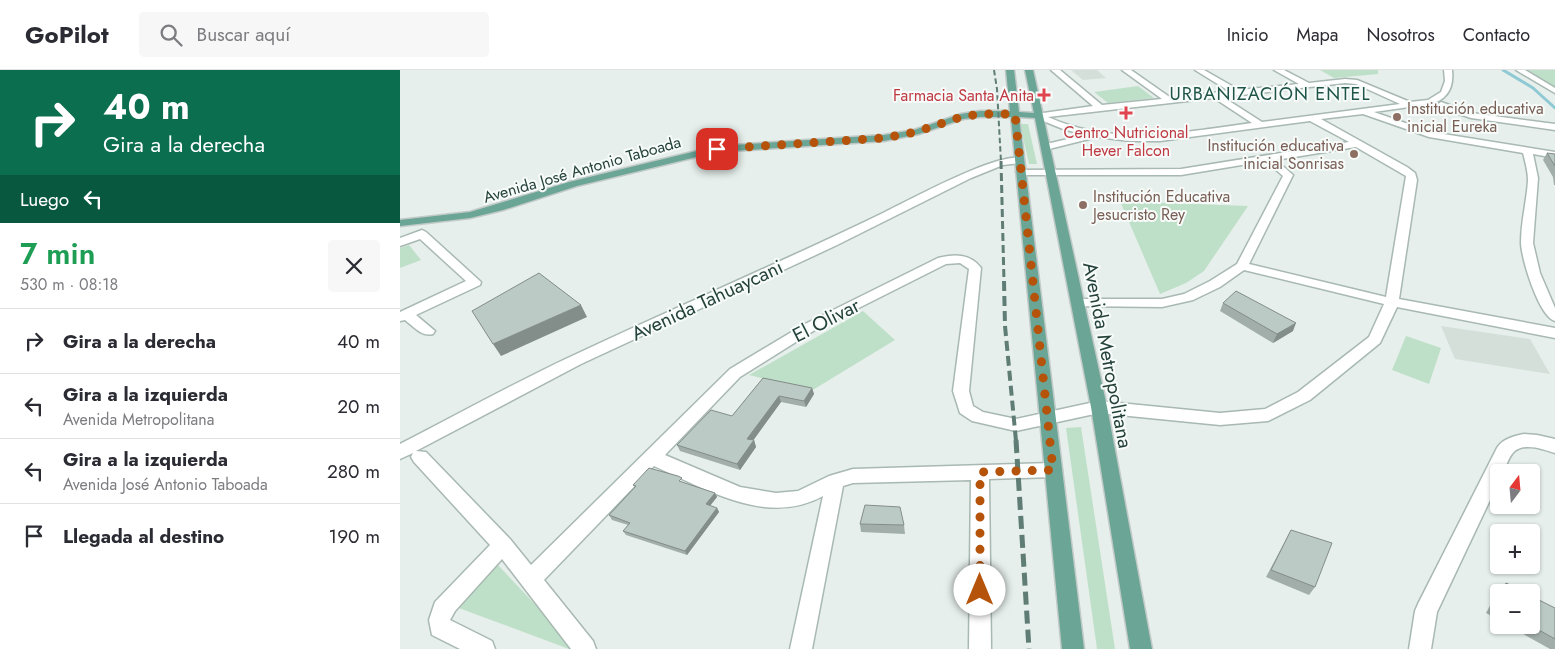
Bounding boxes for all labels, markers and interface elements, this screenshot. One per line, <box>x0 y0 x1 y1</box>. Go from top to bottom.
search box <box>139 12 489 57</box>
text: GoPilot <box>25 17 109 52</box>
icon: search <box>157 21 185 49</box>
text: Buscar aquí <box>197 21 290 48</box>
text: Inicio <box>1227 22 1268 48</box>
text: Mapa <box>1296 22 1338 48</box>
text: Nosotros <box>1366 22 1435 48</box>
text: Contacto <box>1463 22 1530 48</box>
district label: URBANIZACIÓN ENTEL <box>1169 81 1371 107</box>
text: 40 m <box>103 82 190 132</box>
place label: Farmacia Santa Anita <box>893 84 1034 107</box>
marker: Farmacia Santa Anita <box>1038 89 1050 101</box>
icon: right <box>20 90 85 155</box>
place label: Institución educativa inicial Eureka <box>1407 97 1544 138</box>
marker: Centro Nutricional Hever Falcon <box>1119 106 1133 120</box>
marker: Institución educativa inicial Eureka <box>1391 111 1403 123</box>
place label: Centro Nutricional Hever Falcon <box>1064 121 1188 162</box>
text: Gira a la derecha <box>103 128 265 160</box>
pin <box>696 128 738 170</box>
street label: Avenida José Antonio Taboada <box>481 130 684 209</box>
place label: Institución educativa inicial Sonrisas <box>1207 134 1344 175</box>
icon: arrive <box>703 135 731 163</box>
marker: Institución educativa inicial Sonrisas <box>1348 148 1360 160</box>
icon: left <box>79 185 107 213</box>
place label: Institución Educativa Jesucristo Rey <box>1091 185 1230 226</box>
text: Luego <box>20 186 69 213</box>
marker: Institución Educativa Jesucristo Rey <box>1077 199 1089 211</box>
text: 7 min <box>20 232 96 275</box>
button: close <box>328 240 380 292</box>
street label: Avenida Tahuaycani <box>627 253 788 348</box>
street label: Avenida Metropolitana <box>1075 259 1140 451</box>
text: 530 m · 08:18 <box>20 273 118 296</box>
street label: El Olivar <box>787 291 865 350</box>
icon: right <box>20 327 48 355</box>
text: Gira a la derecha <box>63 328 216 355</box>
text: 40 m <box>337 328 380 355</box>
text: Gira a la izquierda <box>63 381 228 408</box>
icon: left <box>20 392 48 420</box>
text: 20 m <box>337 393 380 420</box>
text: Avenida Metropolitana <box>63 408 214 431</box>
text: Gira a la izquierda <box>63 446 228 473</box>
icon: left <box>20 457 48 485</box>
text: 280 m <box>327 458 380 485</box>
north arrow <box>1490 464 1540 514</box>
map controls <box>1490 464 1540 634</box>
text: Avenida José Antonio Taboada <box>63 473 268 496</box>
icon: arrive <box>20 522 48 550</box>
text: Llegada al destino <box>63 523 224 550</box>
text: 190 m <box>329 523 380 550</box>
button: + <box>1490 524 1540 574</box>
position arrow <box>953 563 1005 615</box>
button: − <box>1490 584 1540 634</box>

